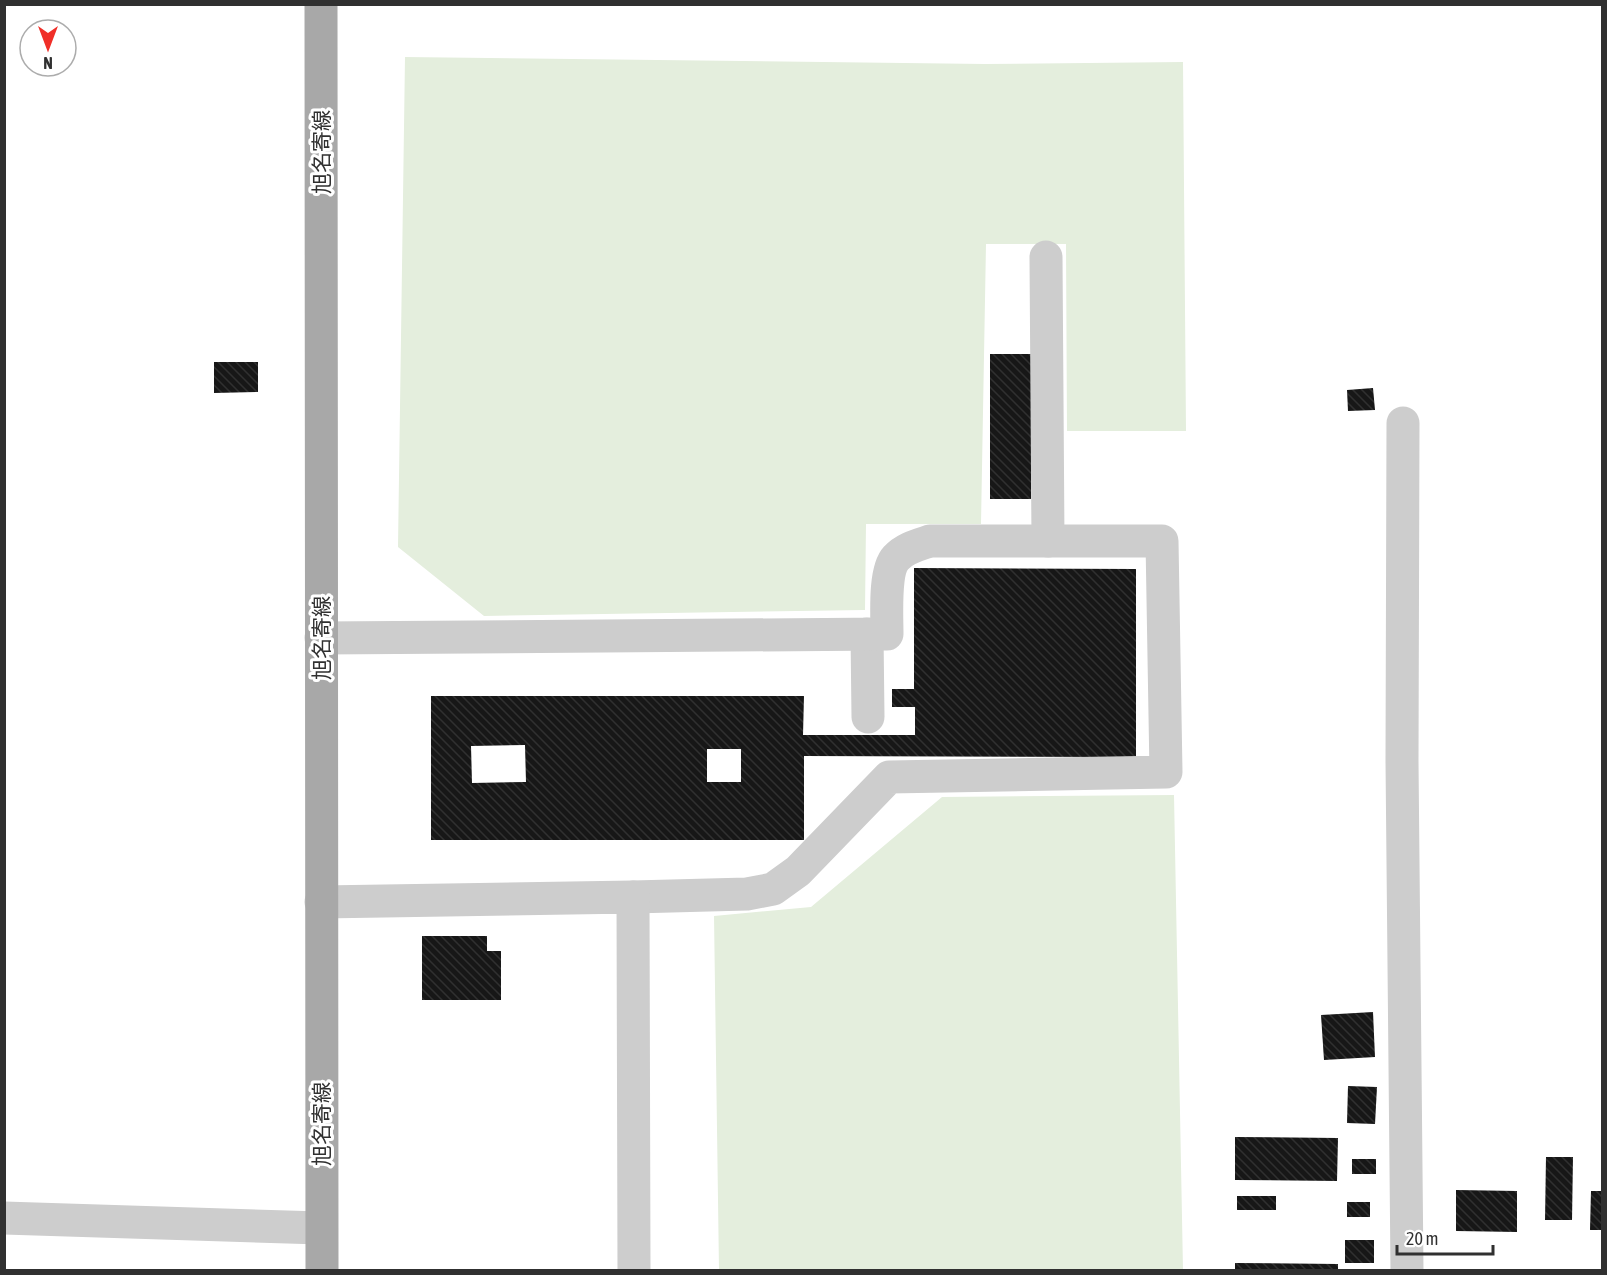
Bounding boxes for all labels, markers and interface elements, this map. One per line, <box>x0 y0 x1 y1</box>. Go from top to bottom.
north arrow <box>18 18 78 78</box>
text: N <box>43 54 53 72</box>
street label: 旭名寄線 <box>309 110 333 194</box>
street label: 旭名寄線 <box>309 596 333 680</box>
street label: 旭名寄線 <box>309 1082 333 1166</box>
scale bar <box>1397 1218 1493 1256</box>
text: 20 m <box>1406 1228 1438 1249</box>

